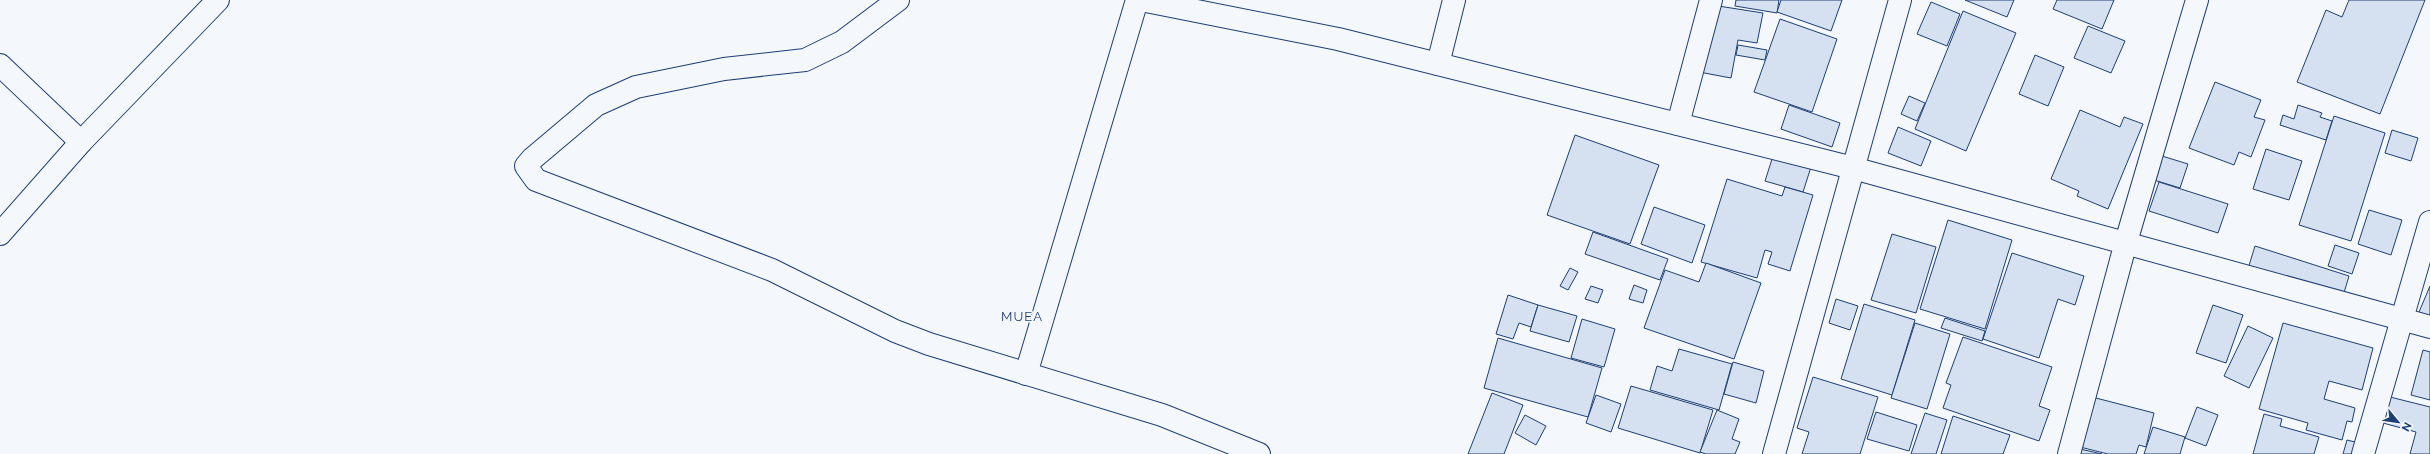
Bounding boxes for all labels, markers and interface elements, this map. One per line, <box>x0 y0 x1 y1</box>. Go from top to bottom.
district label: MUEA <box>1001 309 1043 324</box>
north arrow <box>2378 402 2418 442</box>
text: N <box>2399 420 2414 433</box>

